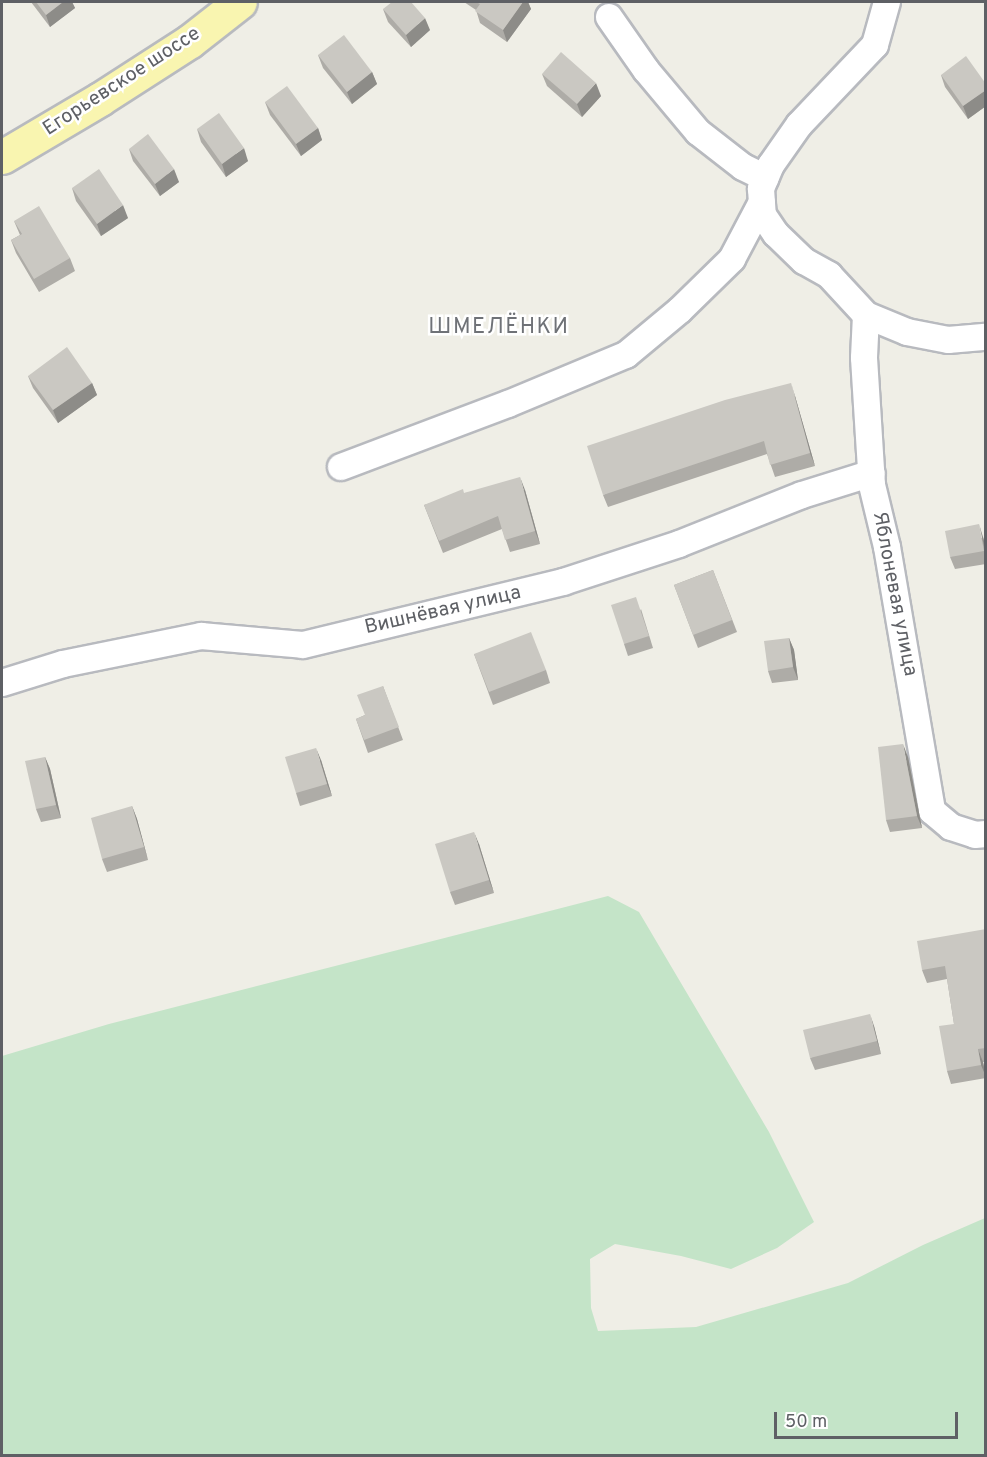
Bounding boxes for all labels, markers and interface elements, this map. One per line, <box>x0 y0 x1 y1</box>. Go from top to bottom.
street label: Егорьевское шоссе <box>39 22 205 142</box>
district label: ШМЕЛЁНКИ <box>428 315 570 341</box>
street label: Яблоневая улица <box>866 510 922 678</box>
street label: Вишнёвая улица <box>363 581 523 641</box>
scale bar <box>777 1400 962 1438</box>
text: 50 m <box>785 1411 827 1434</box>

